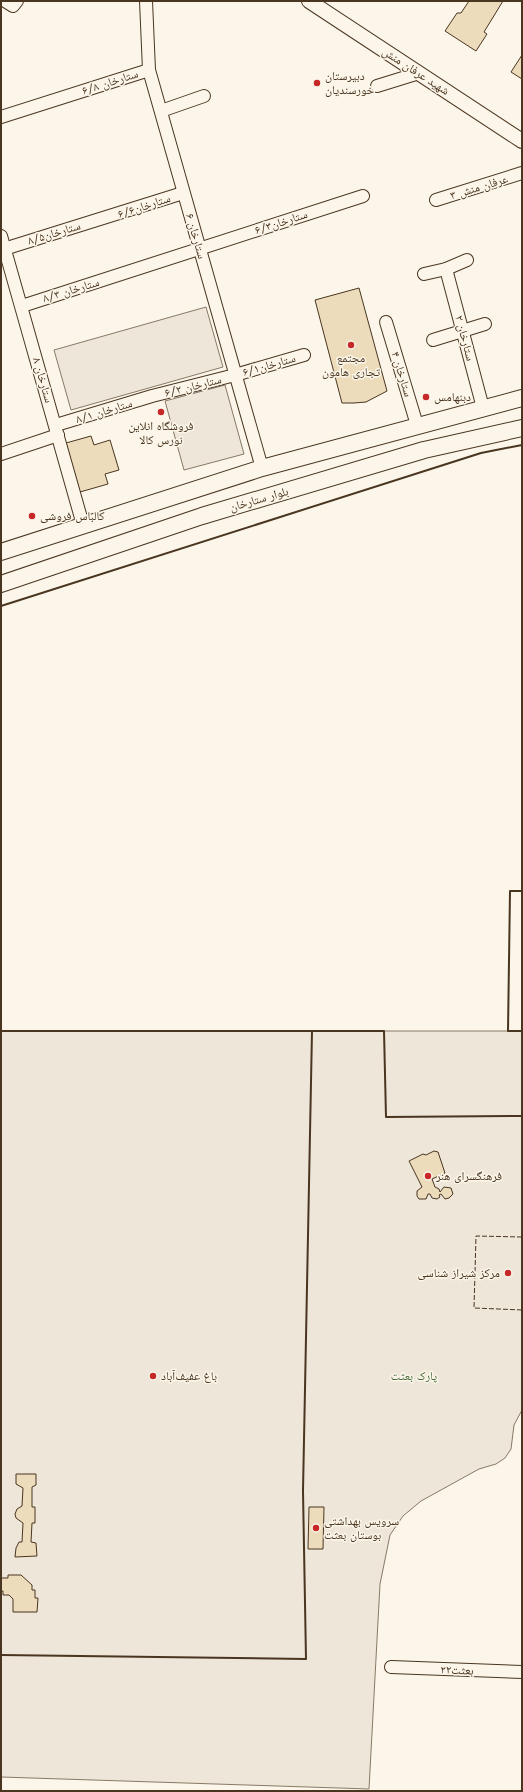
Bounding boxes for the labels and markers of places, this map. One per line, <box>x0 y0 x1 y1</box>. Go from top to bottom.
place label: دبیرستان خورسندیان <box>325 67 375 99</box>
marker: دبیرستان خورسندیان <box>312 78 322 88</box>
marker: مجتمع تجاری هامون <box>346 340 356 350</box>
place label: مجتمع تجاری هامون <box>322 349 380 381</box>
place label: دبنهامس <box>434 388 471 406</box>
marker: دبنهامس <box>421 392 431 402</box>
marker: فروشگاه انلاین نورس کالا <box>156 407 166 417</box>
place label: فروشگاه انلاین نورس کالا <box>128 417 194 449</box>
place label: کالباس فروشی <box>40 507 105 525</box>
marker: کالباس فروشی <box>27 511 37 521</box>
place label: فرهنگسرای هنر <box>435 1167 502 1185</box>
marker: فرهنگسرای هنر <box>423 1171 433 1181</box>
place label: مرکز شیراز شناسی <box>418 1264 500 1282</box>
marker: مرکز شیراز شناسی <box>503 1268 513 1278</box>
place label: باغ عفیف‌آباد <box>161 1367 217 1385</box>
marker: باغ عفیف‌آباد <box>148 1371 158 1381</box>
place label: سرویس بهداشتی بوستان بعثت <box>324 1512 399 1544</box>
marker: سرویس بهداشتی بوستان بعثت <box>311 1523 321 1533</box>

